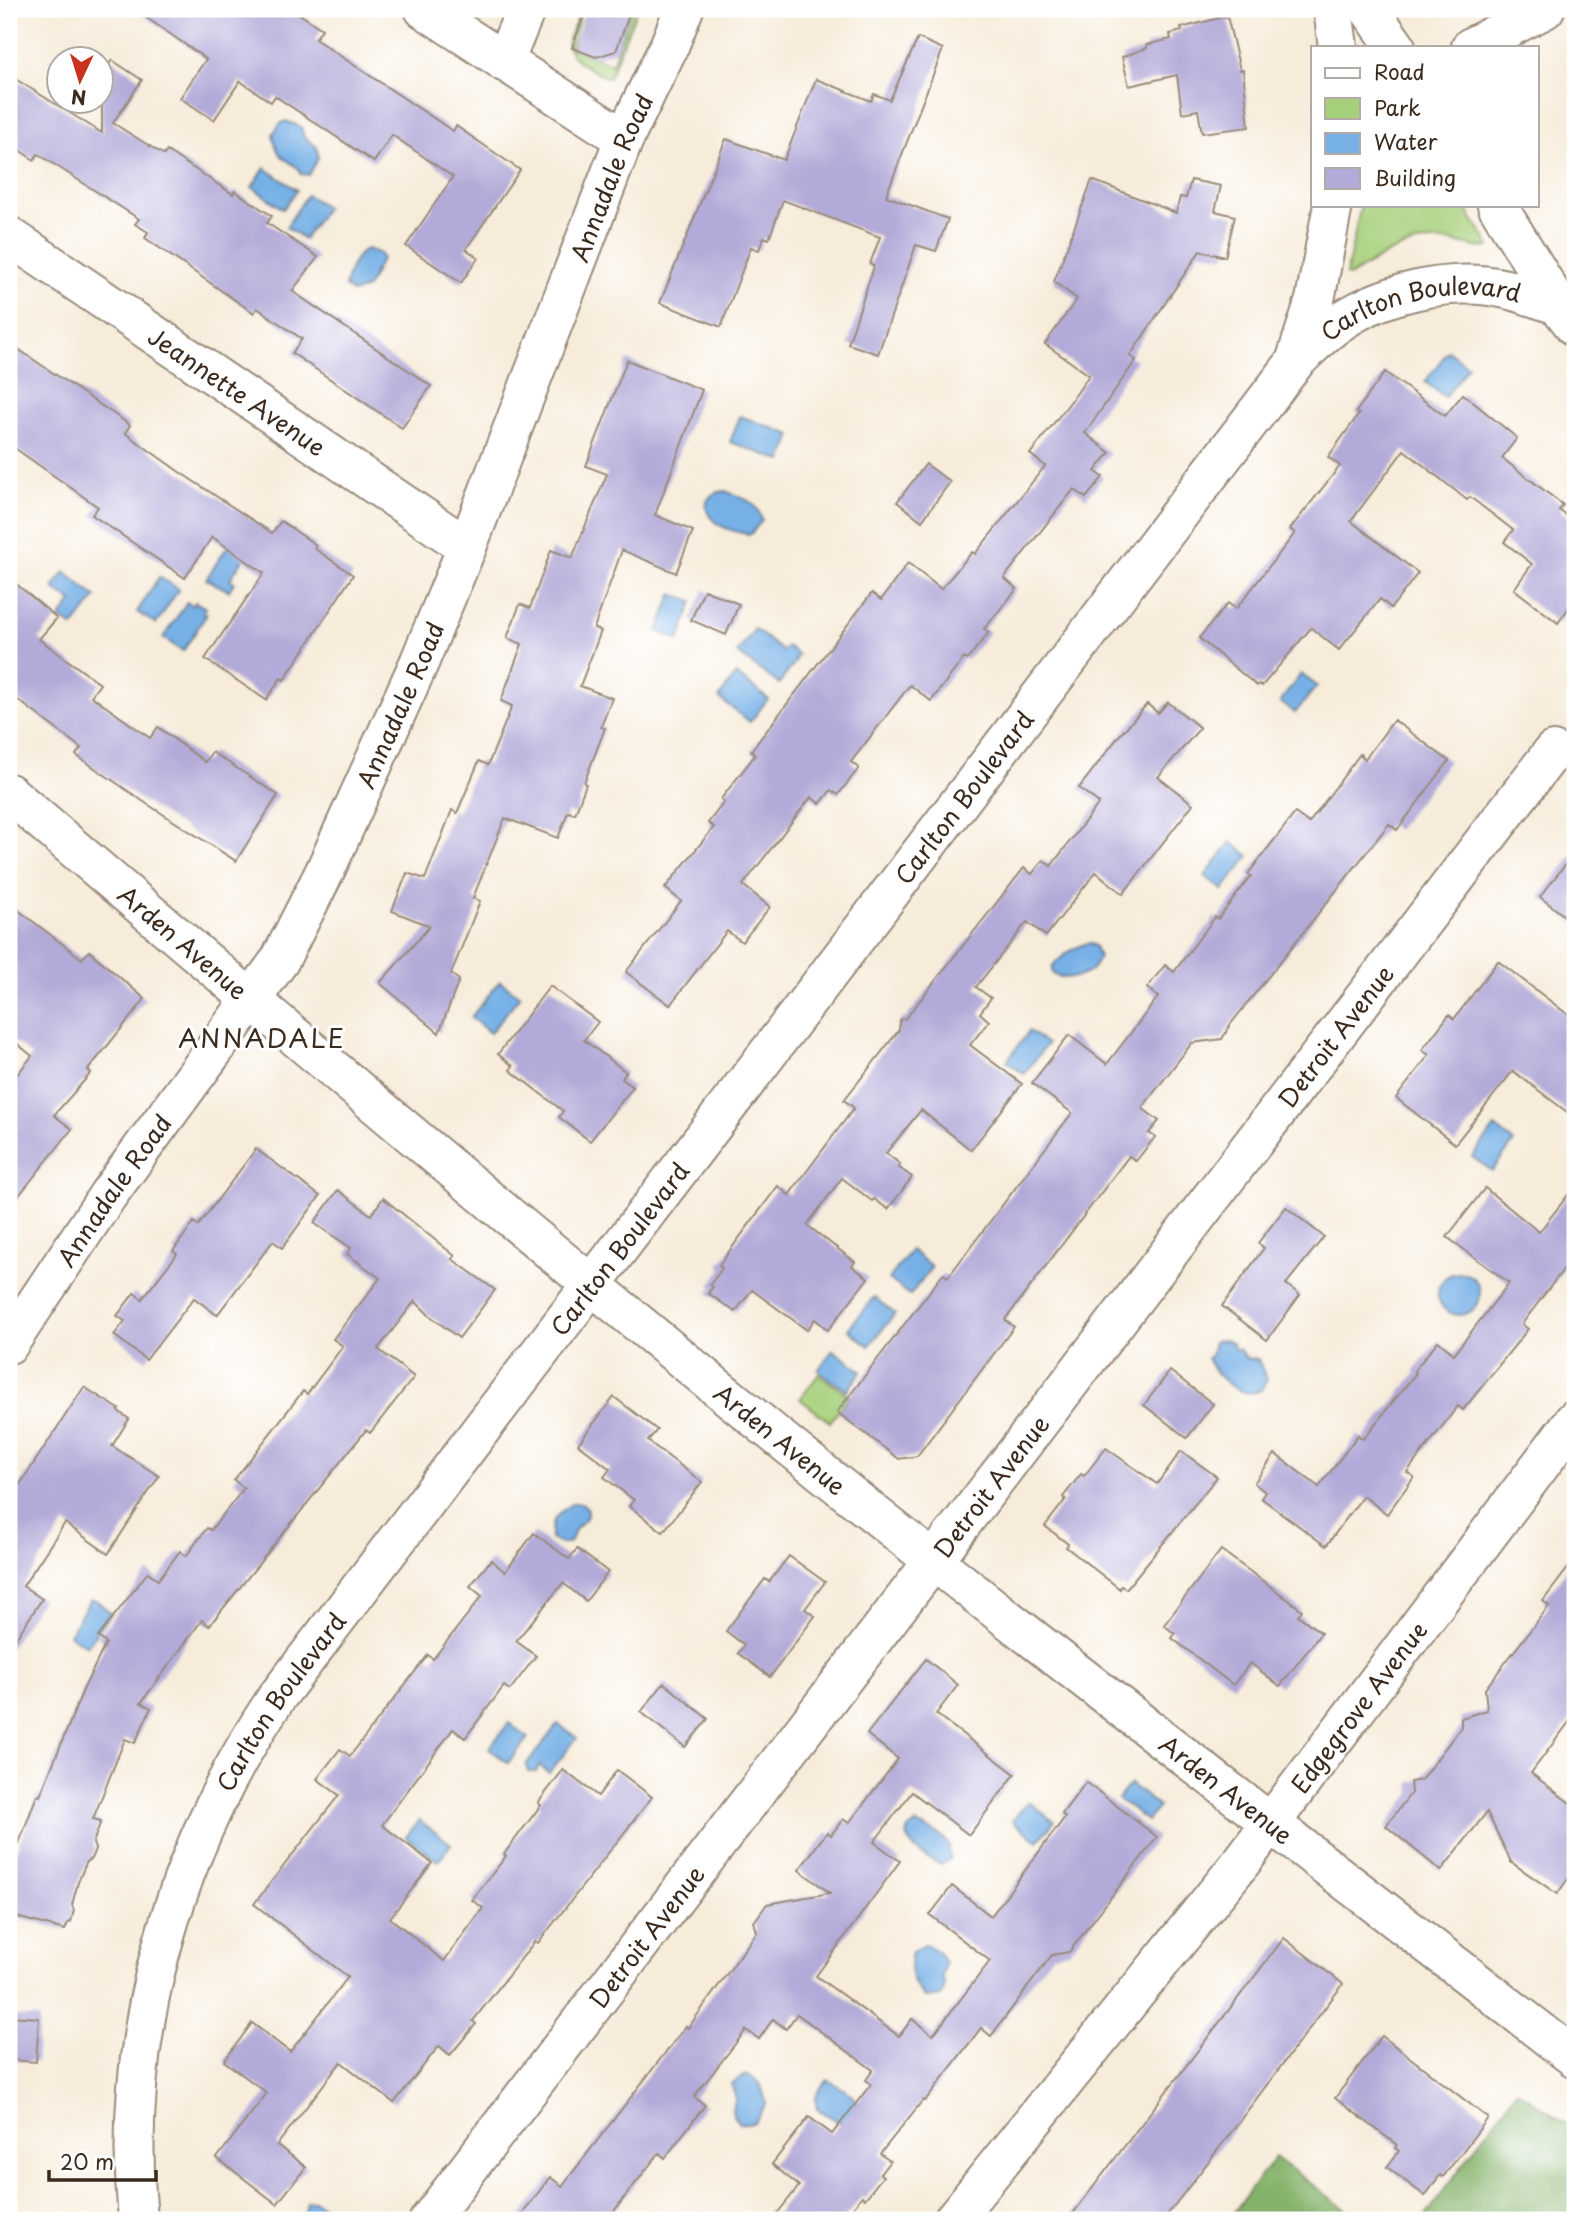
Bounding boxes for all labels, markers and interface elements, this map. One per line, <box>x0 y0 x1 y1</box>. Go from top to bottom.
north arrow <box>46 46 116 116</box>
legend <box>1311 46 1538 206</box>
text: Road <box>1374 55 1425 87</box>
text: N <box>70 83 87 112</box>
street label: Annadale Road <box>560 87 661 267</box>
text: Park <box>1374 91 1421 123</box>
text: Water <box>1374 125 1438 157</box>
text: Building <box>1374 161 1456 193</box>
street label: Carlton Boulevard <box>1312 267 1526 349</box>
street label: Jeannette Avenue <box>141 318 333 464</box>
street label: Annadale Road <box>347 616 452 794</box>
street label: Carlton Boulevard <box>886 702 1042 891</box>
street label: Arden Avenue <box>111 876 256 1007</box>
street label: Detroit Avenue <box>1269 957 1402 1115</box>
district label: ANNADALE <box>178 1018 346 1057</box>
street label: Annadale Road <box>47 1106 180 1273</box>
street label: Carlton Boulevard <box>541 1154 697 1343</box>
street label: Arden Avenue <box>707 1374 854 1503</box>
street label: Detroit Avenue <box>924 1407 1057 1565</box>
street label: Carlton Boulevard <box>207 1604 354 1797</box>
street label: Edgegrove Avenue <box>1282 1613 1435 1800</box>
street label: Arden Avenue <box>1152 1726 1301 1852</box>
street label: Detroit Avenue <box>579 1857 712 2016</box>
scale bar <box>49 2138 156 2182</box>
text: 20 m <box>60 2145 114 2177</box>

